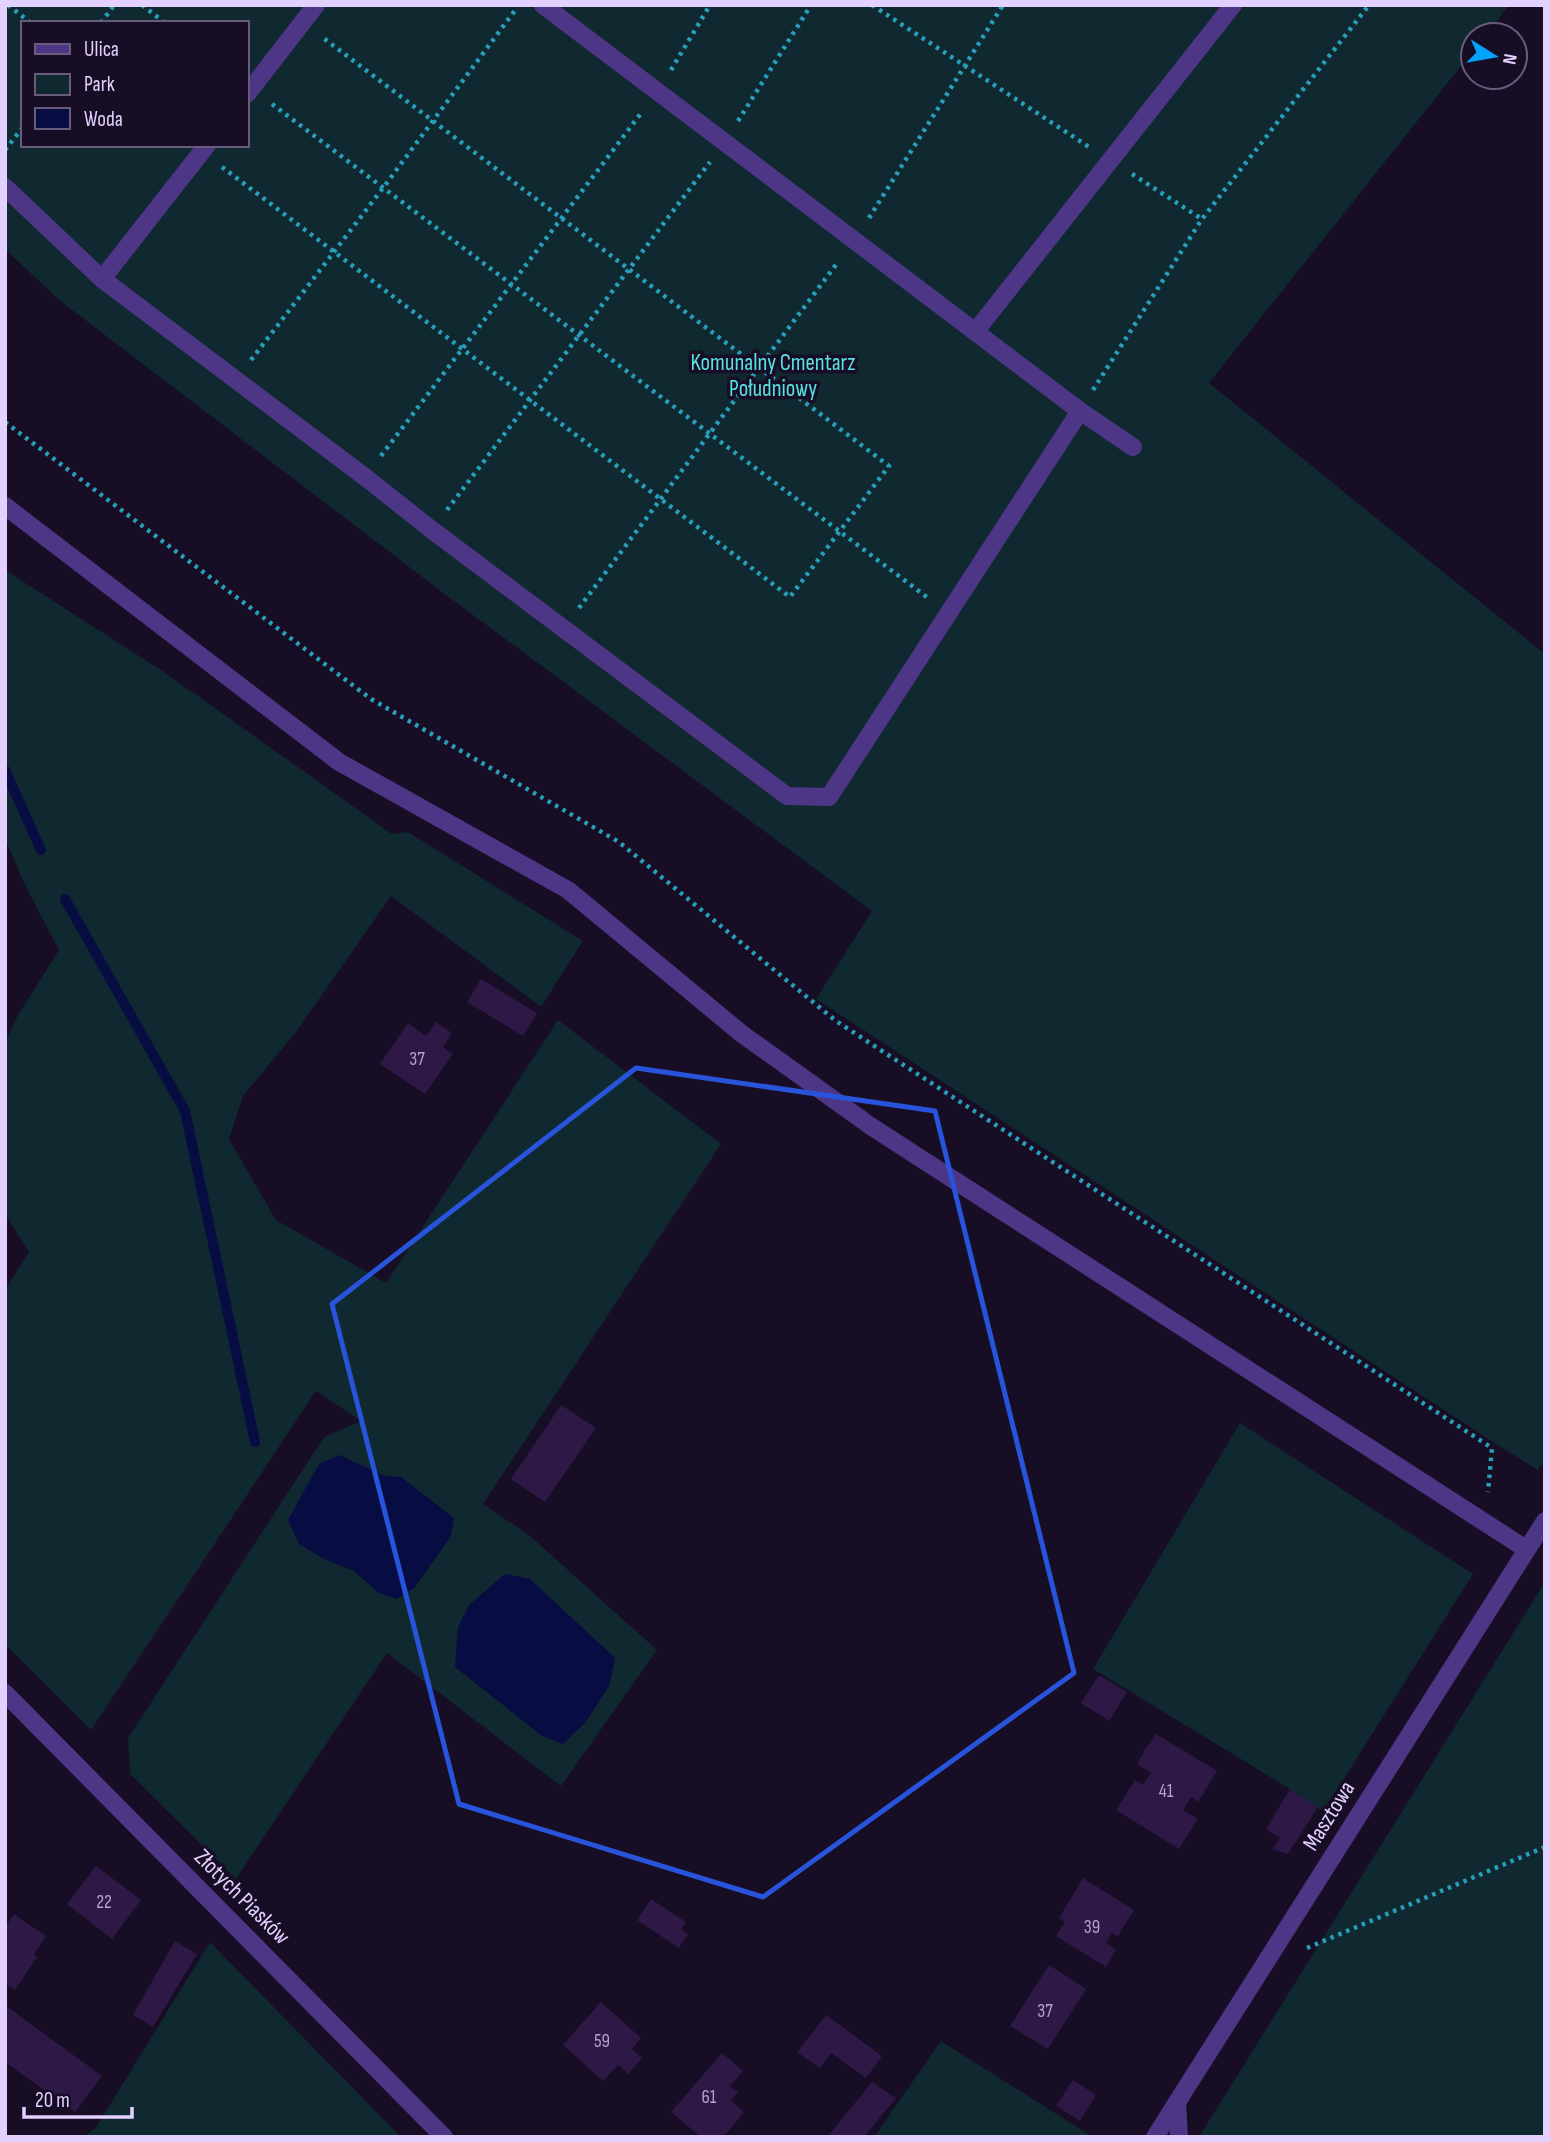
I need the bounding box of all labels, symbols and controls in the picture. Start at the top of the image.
legend [21,21,248,147]
north arrow [1459,21,1529,91]
text: Ulica [84,37,119,62]
text: N [1497,52,1521,66]
text: Park [84,72,115,97]
text: Woda [84,107,123,132]
park label: Komunalny Cmentarz Południowy [691,349,855,403]
house number: 37 [409,1048,425,1071]
street label: Masztowa [1297,1776,1361,1856]
house number: 41 [1159,1780,1174,1803]
street label: Złotych Piasków [188,1843,296,1951]
house number: 22 [96,1891,112,1914]
house number: 39 [1084,1916,1100,1939]
house number: 37 [1037,2000,1053,2023]
house number: 59 [594,2030,610,2053]
scale bar [24,2076,133,2120]
house number: 61 [702,2086,717,2109]
text: 20 m [35,2088,70,2113]

